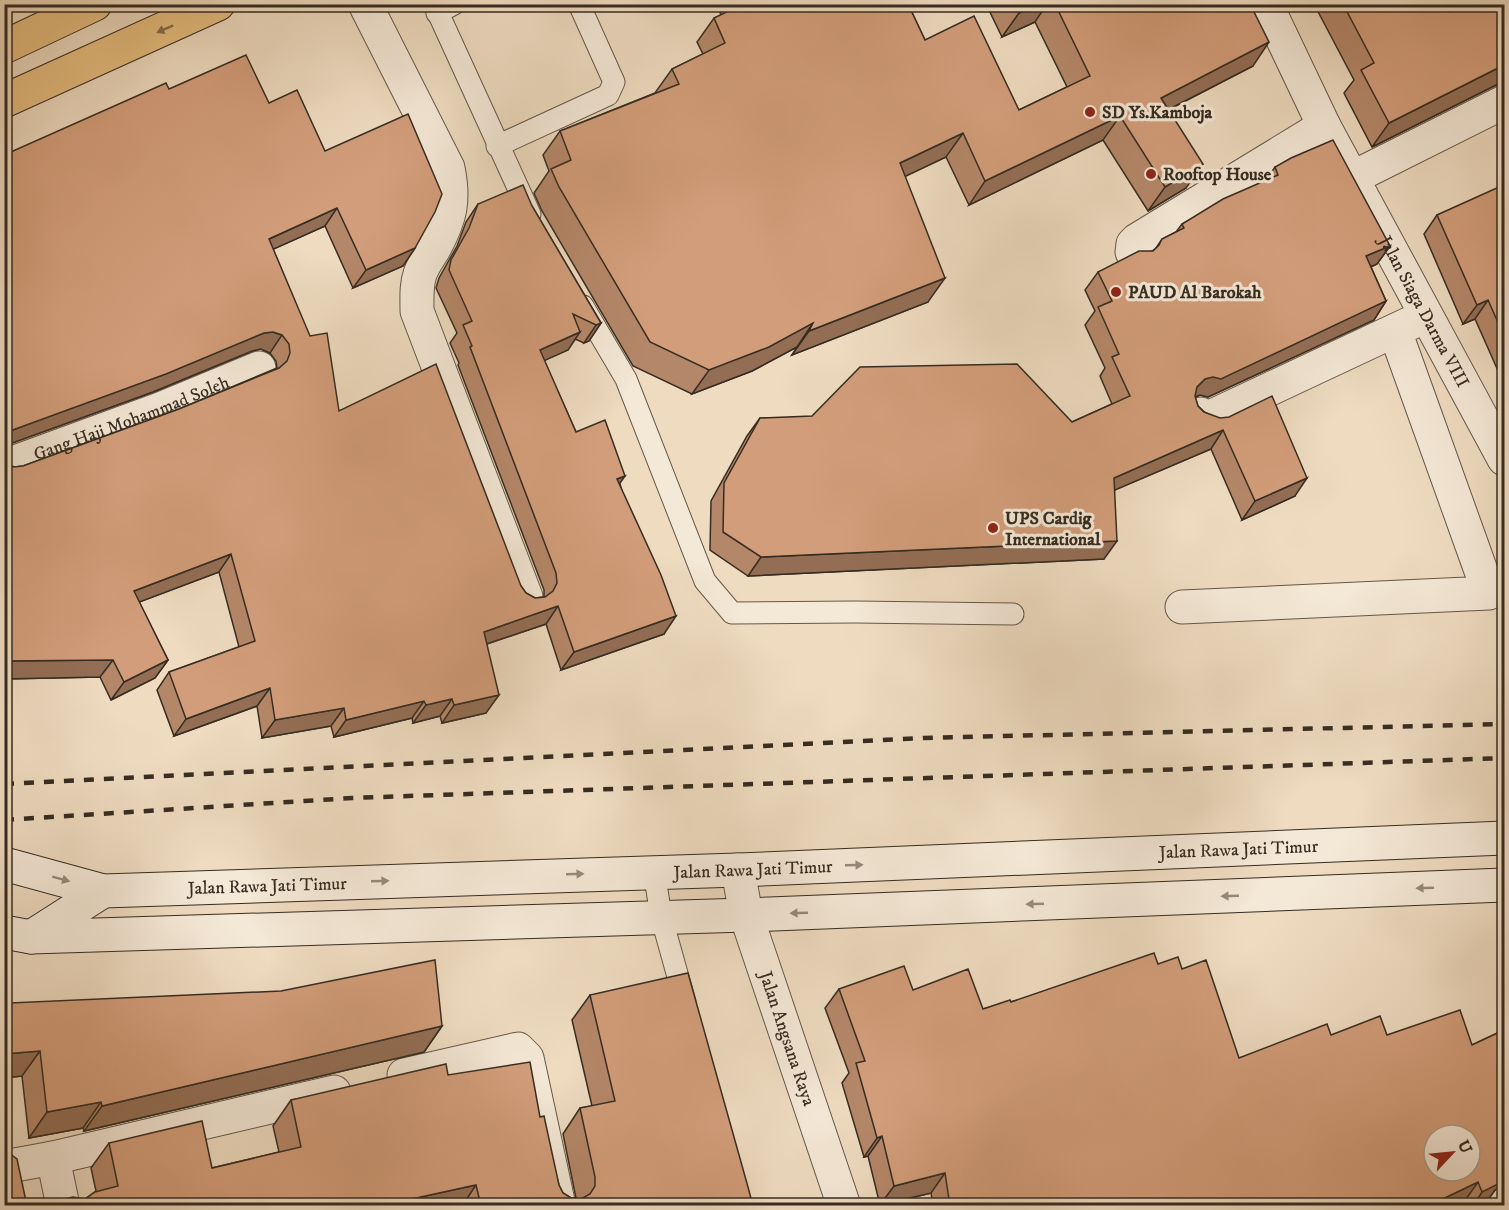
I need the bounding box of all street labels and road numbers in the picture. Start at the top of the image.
street label: Jalan Siaga Darma VIII [1373,231,1473,392]
street label: Gang Haji Mohammad Soleh [31,371,233,466]
street label: Jalan Rawa Jati Timur [1157,836,1319,864]
street label: Jalan Rawa Jati Timur [671,856,833,884]
street label: Jalan Rawa Jati Timur [185,873,348,900]
street label: Jalan Angsana Raya [753,967,820,1109]

